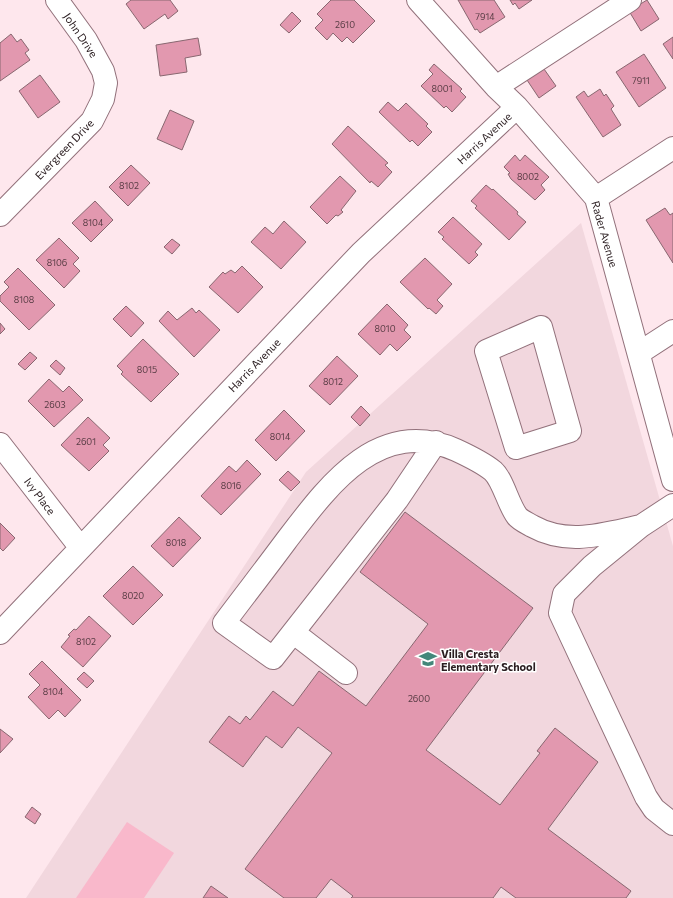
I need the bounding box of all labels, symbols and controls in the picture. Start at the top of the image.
street label: John Drive [61,10,101,61]
house number: 7914 [475,11,495,22]
house number: 2610 [335,19,355,30]
house number: 7911 [632,75,650,86]
house number: 8001 [431,83,453,94]
street label: Harris Avenue [454,109,514,166]
street label: Evergreen Drive [32,116,96,182]
house number: 8002 [517,171,539,182]
house number: 8102 [119,180,139,191]
street label: Rader Avenue [589,199,621,269]
house number: 8104 [83,217,104,228]
house number: 8106 [47,257,67,268]
house number: 8108 [14,294,34,305]
house number: 8010 [374,323,396,334]
street label: Harris Avenue [225,335,283,394]
house number: 8015 [137,364,157,375]
house number: 8012 [323,376,343,387]
house number: 2603 [44,399,66,410]
house number: 8014 [270,431,291,442]
house number: 2601 [76,436,96,447]
street label: Ivy Place [22,475,58,517]
house number: 8016 [221,480,241,491]
house number: 8018 [166,537,186,548]
house number: 8020 [122,590,144,601]
house number: 8102 [76,636,96,647]
place label: Villa Cresta Elementary School [441,647,536,673]
school or university icon: Villa Cresta Elementary School [418,649,438,669]
house number: 8104 [43,686,64,697]
house number: 2600 [408,693,430,704]

